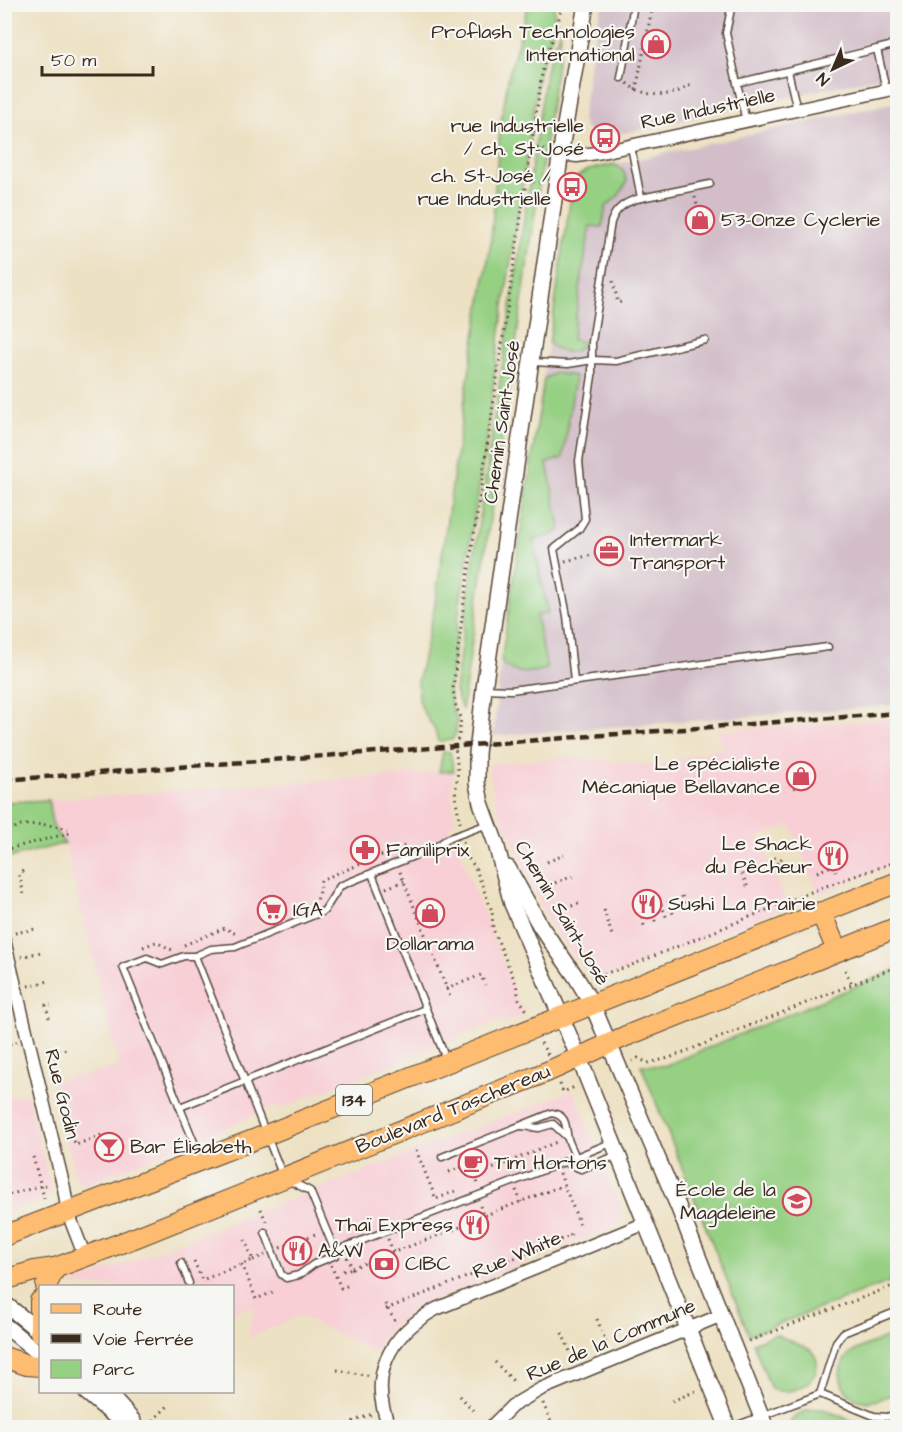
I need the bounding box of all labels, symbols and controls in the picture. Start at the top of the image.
place label: Proflash Technologies International [431,18,635,69]
shop icon: Proflash Technologies International [640,28,672,60]
scale bar [42,39,153,77]
north arrow [803,39,863,99]
text: 50 m [51,48,96,73]
text: N [812,68,835,90]
street label: Rue Industrielle [638,81,778,137]
place label: rue Industrielle / ch. St-José [450,112,584,163]
bus stop icon: rue Industrielle / ch. St-José [589,122,621,154]
place label: ch. St-José / rue Industrielle [417,162,551,213]
bus stop icon: ch. St-José / rue Industrielle [556,171,588,203]
shop icon: 53-Onze Cyclerie [684,204,716,236]
place label: 53-Onze Cyclerie [721,206,880,235]
street label: Chemin Saint-José [477,338,527,505]
place label: Intermark Transport [630,526,725,577]
office icon: Intermark Transport [593,535,625,567]
place label: Le spécialiste Mécanique Bellavance [582,750,780,801]
shop icon: Le spécialiste Mécanique Bellavance [785,760,817,792]
place label: Le Shack du Pêcheur [705,830,812,881]
pharmacy icon: Familiprix [349,834,381,866]
street label: Chemin Saint-José [508,835,616,991]
place label: Familiprix [386,836,470,864]
restaurant icon: Le Shack du Pêcheur [817,840,849,872]
restaurant icon: Sushi La Prairie [631,888,663,920]
place label: Sushi La Prairie [668,890,816,918]
supermarket icon: IGA [256,894,288,926]
place label: IGA [293,896,323,924]
shop icon: Dollarama [414,897,446,929]
place label: Dollarama [386,930,474,958]
street label: Rue Godin [37,1046,87,1142]
street label: Boulevard Taschereau [351,1057,555,1161]
road number: 134 [336,1085,372,1115]
bar icon: Bar Élisabeth [93,1131,125,1163]
place label: Bar Élisabeth [130,1133,252,1161]
cafe icon: Tim Hortons [457,1147,489,1179]
place label: Tim Hortons [494,1149,607,1177]
place label: École de la Magdeleine [676,1176,776,1228]
school or university icon: École de la Magdeleine [781,1185,813,1217]
restaurant icon: Thaï Express [458,1209,490,1241]
place label: Thaï Express [335,1211,453,1239]
street label: Rue White [468,1224,566,1286]
restaurant icon: A&W [281,1235,313,1267]
place label: A&W [318,1237,363,1265]
bank icon: CIBC [368,1248,400,1280]
place label: CIBC [405,1250,451,1278]
legend [39,1285,234,1393]
street label: Rue de la Commune [522,1292,700,1388]
text: Route [93,1297,142,1322]
text: Voie ferrée [93,1327,194,1352]
text: Parc [93,1357,135,1382]

